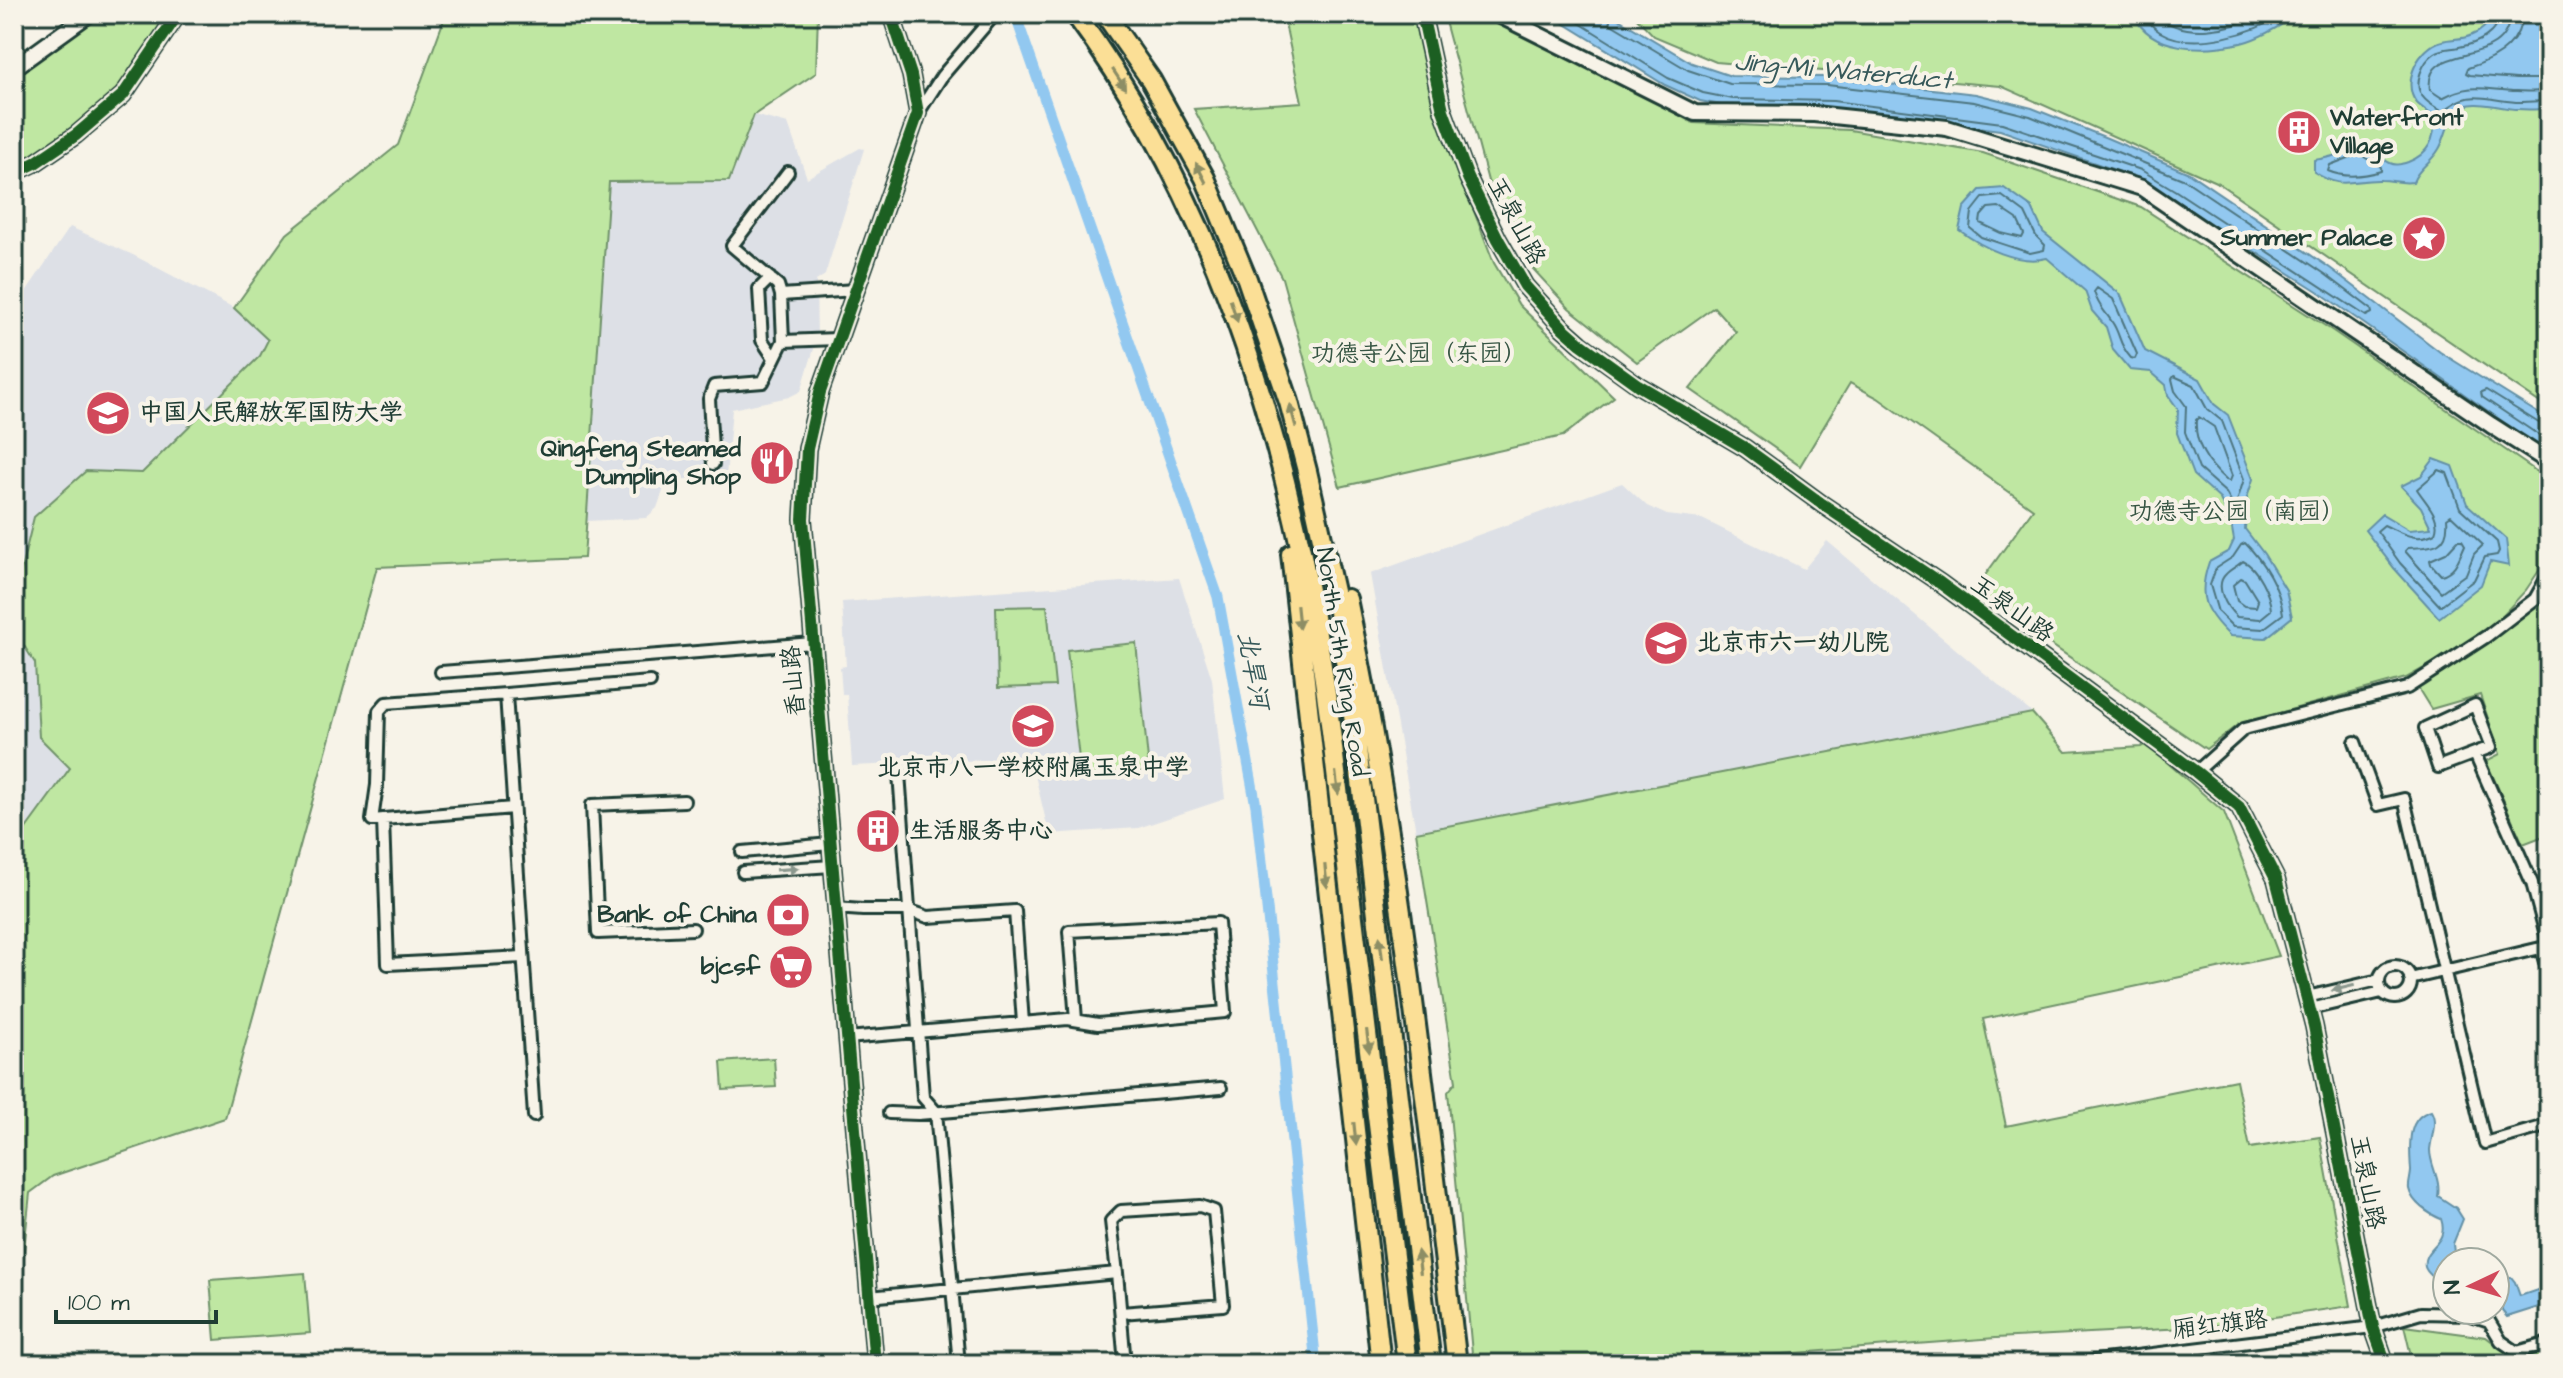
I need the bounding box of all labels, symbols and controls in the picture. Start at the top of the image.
water label: Jing-Mi Waterduct [1733,44,1956,100]
one-way arrow [1112,68,1127,89]
place label: Waterfront Village [2329,101,2464,164]
building icon: Waterfront Village [2275,108,2323,156]
one-way arrow [1195,161,1208,184]
street label: 玉泉山路 [1478,171,1554,271]
place icon: Summer Palace [2400,214,2448,262]
place label: Summer Palace [2220,221,2393,255]
one-way arrow [1228,300,1240,324]
park label: 功德寺公园（东园） [1311,337,1527,371]
school or university icon: 中国人民解放军国防大学 [84,389,132,437]
place label: 中国人民解放军国防大学 [139,396,403,430]
one-way arrow [1286,403,1298,428]
place label: Qingfeng Steamed Dumpling Shop [540,432,742,495]
restaurant icon: Qingfeng Steamed Dumpling Shop [748,439,796,487]
park label: 功德寺公园（南园） [2129,495,2345,529]
street label: North 5th Ring Road [1306,545,1377,779]
street label: 玉泉山路 [1963,567,2061,651]
one-way arrow [1291,605,1304,630]
school or university icon: 北京市六一幼儿院 [1642,619,1690,667]
place label: 北京市六一幼儿院 [1697,626,1889,660]
water label: 北旱河 [1228,628,1278,715]
street label: 香山路 [774,644,814,718]
school or university icon: 北京市八一学校附属玉泉中学 [1009,702,1057,750]
place label: 北京市八一学校附属玉泉中学 [877,751,1189,785]
one-way arrow [1330,771,1343,796]
building icon: 生活服务中心 [854,807,902,855]
place label: 生活服务中心 [909,814,1053,848]
one-way arrow [775,862,800,875]
one-way arrow [1320,863,1333,888]
bank icon: Bank of China [764,891,812,939]
place label: Bank of China [597,898,758,932]
one-way arrow [1374,935,1387,960]
supermarket icon: bjcsf [767,943,815,991]
place label: bjcsf [701,950,761,984]
one-way arrow [2330,982,2355,995]
one-way arrow [1362,1029,1375,1054]
one-way arrow [1349,1122,1362,1147]
street label: 玉泉山路 [2341,1132,2393,1232]
north arrow [2431,1246,2511,1326]
one-way arrow [1412,1249,1425,1274]
scale bar [56,1274,216,1324]
text: N [2437,1279,2468,1295]
text: 100 m [68,1286,130,1320]
street label: 厢红旗路 [2170,1302,2270,1348]

